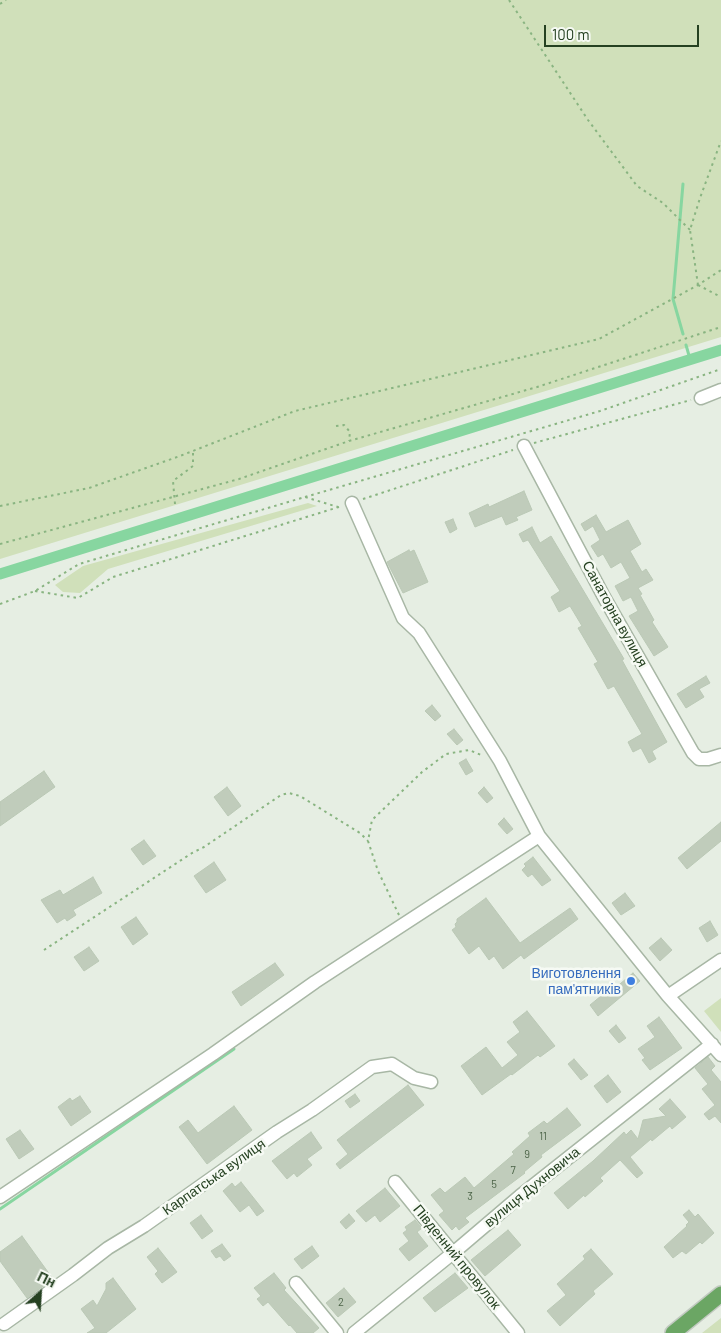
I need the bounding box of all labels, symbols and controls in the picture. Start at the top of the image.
scale bar [546,15,701,47]
text: 100 m [552,25,590,43]
street label: Санаторна вулиця [579,558,651,670]
place label: Виготовлення пам'ятників [531,965,621,998]
marker: Виготовлення пам'ятників [625,975,637,987]
house number: 11 [539,1129,547,1143]
street label: Карпатська вулиця [159,1135,269,1219]
street label: вулиця Духновича [481,1143,583,1231]
house number: 9 [524,1147,530,1161]
house number: 7 [510,1163,516,1177]
house number: 5 [491,1177,497,1191]
house number: 3 [467,1189,473,1203]
street label: Південний провулок [410,1201,504,1313]
text: Пн [35,1267,59,1291]
north arrow [15,1268,65,1318]
house number: 2 [338,1295,344,1309]

